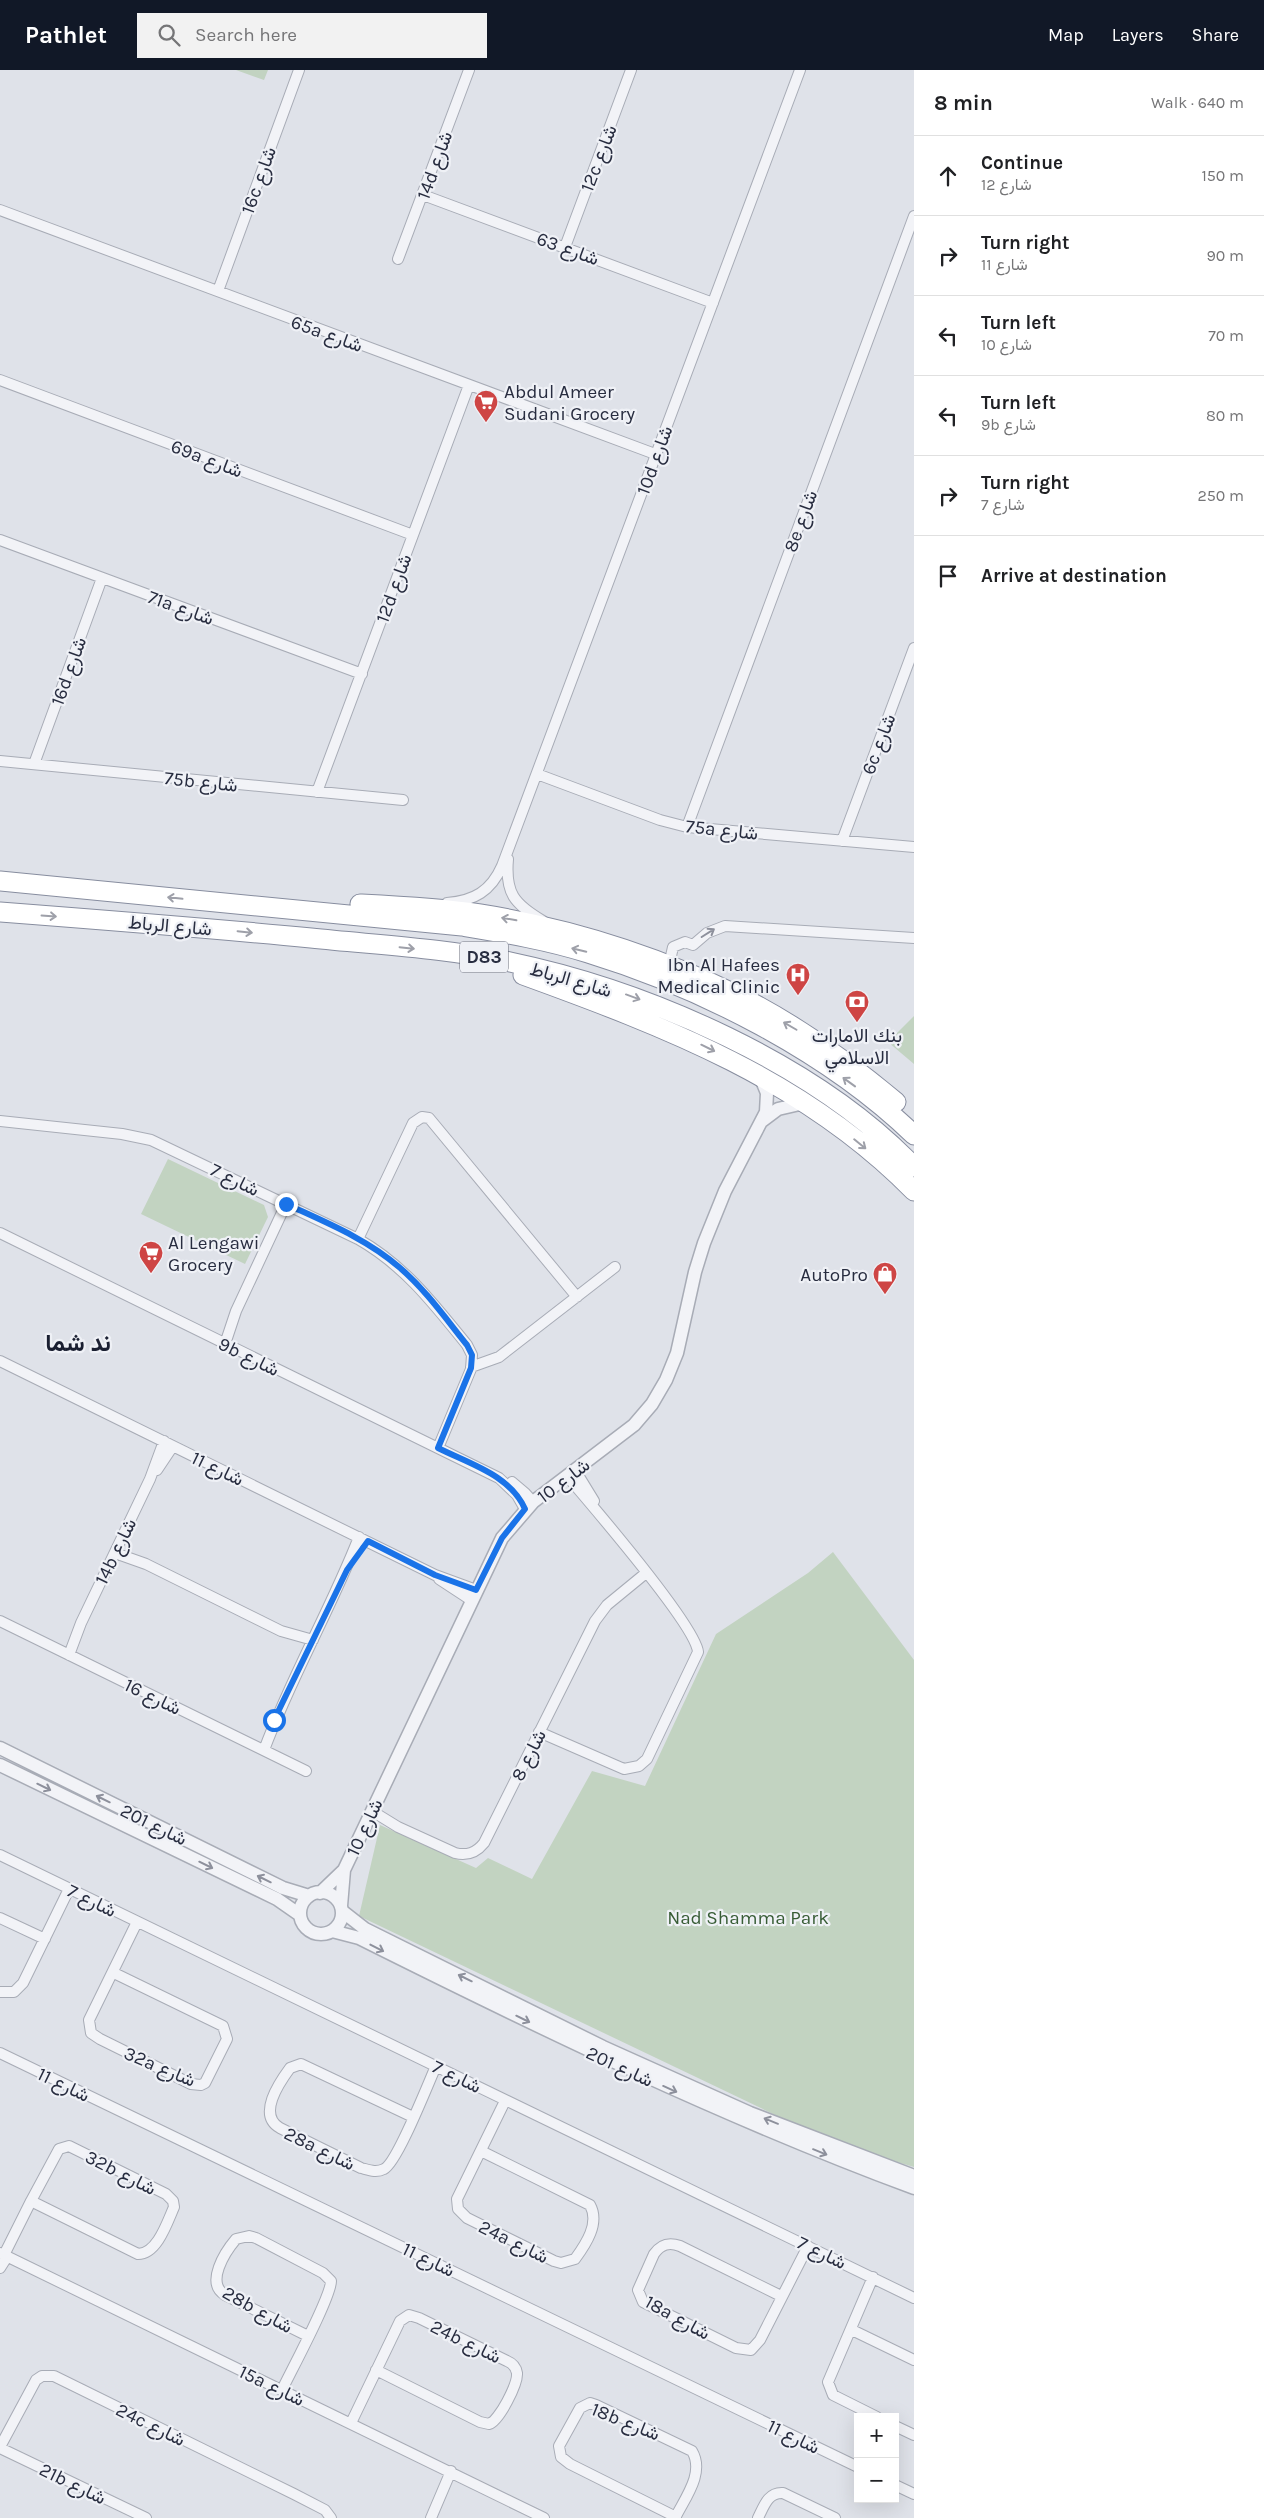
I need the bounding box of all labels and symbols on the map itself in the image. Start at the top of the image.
street label: 12c شارع [576,122,623,195]
street label: 14d شارع [412,128,458,203]
street label: 16c شارع [237,144,282,217]
street label: شارع 63 [533,228,602,271]
street label: 65a شارع [287,311,366,358]
place label: Abdul Ameer Sudani Grocery [504,381,635,425]
supermarket icon: Abdul Ameer Sudani Grocery [473,389,499,423]
street label: 10d شارع [632,423,678,498]
street label: 69a شارع [167,435,246,484]
street label: 8e شارع [780,487,823,556]
street label: 12d شارع [371,551,417,626]
street label: 71a شارع [144,586,217,631]
street label: 16d شارع [46,634,92,709]
street label: 6c شارع [857,711,902,778]
street label: 75b شارع [163,767,239,798]
street label: 75a شارع [684,815,759,846]
one-way arrow [167,893,183,903]
one-way arrow [40,911,56,920]
street label: شارع الرباط [127,911,213,942]
one-way arrow [501,914,517,924]
one-way arrow [237,927,253,937]
one-way arrow [700,928,714,938]
road number: D83 [460,942,508,972]
one-way arrow [399,943,415,953]
one-way arrow [571,945,587,955]
place label: Ibn Al Hafees Medical Clinic [658,954,780,998]
street label: شارع الرباط [527,958,614,1003]
hospital icon: Ibn Al Hafees Medical Clinic [785,962,811,996]
bank icon: بنك الامارات الاسلامي [844,989,870,1023]
one-way arrow [625,993,641,1002]
one-way arrow [784,1020,798,1030]
place label: بنك الامارات الاسلامي [812,1025,902,1073]
one-way arrow [700,1044,715,1054]
one-way arrow [842,1077,856,1087]
one-way arrow [853,1139,866,1150]
street label: شارع 7 [206,1159,263,1202]
route end [275,1193,298,1216]
place label: Al Lengawi Grocery [168,1232,259,1276]
supermarket icon: Al Lengawi Grocery [138,1240,164,1274]
shop icon: AutoPro [872,1261,898,1295]
place label: AutoPro [800,1264,868,1286]
district label: ند شما [45,1329,111,1357]
street label: 9b شارع [214,1333,283,1382]
street label: شارع 11 [187,1447,247,1492]
street label: شارع 10 [533,1454,595,1509]
street label: 14b شارع [90,1515,142,1589]
street label: شارع 16 [120,1674,184,1721]
route start [263,1709,286,1732]
street label: شارع 8 [507,1726,552,1785]
one-way arrow [36,1783,51,1792]
one-way arrow [96,1794,111,1803]
street label: شارع 10 [342,1795,389,1860]
street label: شارع 201 [116,1799,190,1851]
one-way arrow [198,1861,213,1870]
one-way arrow [257,1874,272,1883]
street label: شارع 7 [63,1880,120,1923]
park label: Nad Shamma Park [667,1907,829,1929]
one-way arrow [370,1943,385,1953]
one-way arrow [458,1973,473,1983]
one-way arrow [515,2015,530,2025]
street label: 32a شارع [120,2042,199,2093]
street label: شارع 201 [582,2042,657,2093]
street label: شارع 7 [428,2056,485,2099]
street label: شارع 11 [33,2063,93,2108]
one-way arrow [662,2085,677,2095]
one-way arrow [764,2116,779,2125]
street label: 28a شارع [280,2122,358,2176]
street label: 32b شارع [81,2146,160,2201]
one-way arrow [812,2148,827,2158]
street label: 24a شارع [475,2216,552,2269]
street label: شارع 7 [793,2232,850,2275]
street label: شارع 11 [398,2238,458,2283]
street label: 28b شارع [218,2282,296,2339]
street label: 18a شارع [641,2291,714,2346]
street label: 24b شارع [426,2315,504,2369]
street label: 15a شارع [235,2361,308,2412]
street label: 18b شارع [588,2398,663,2447]
street label: 24c شارع [112,2399,189,2452]
street label: شارع 11 [763,2415,823,2460]
street label: 21b شارع [35,2458,109,2510]

